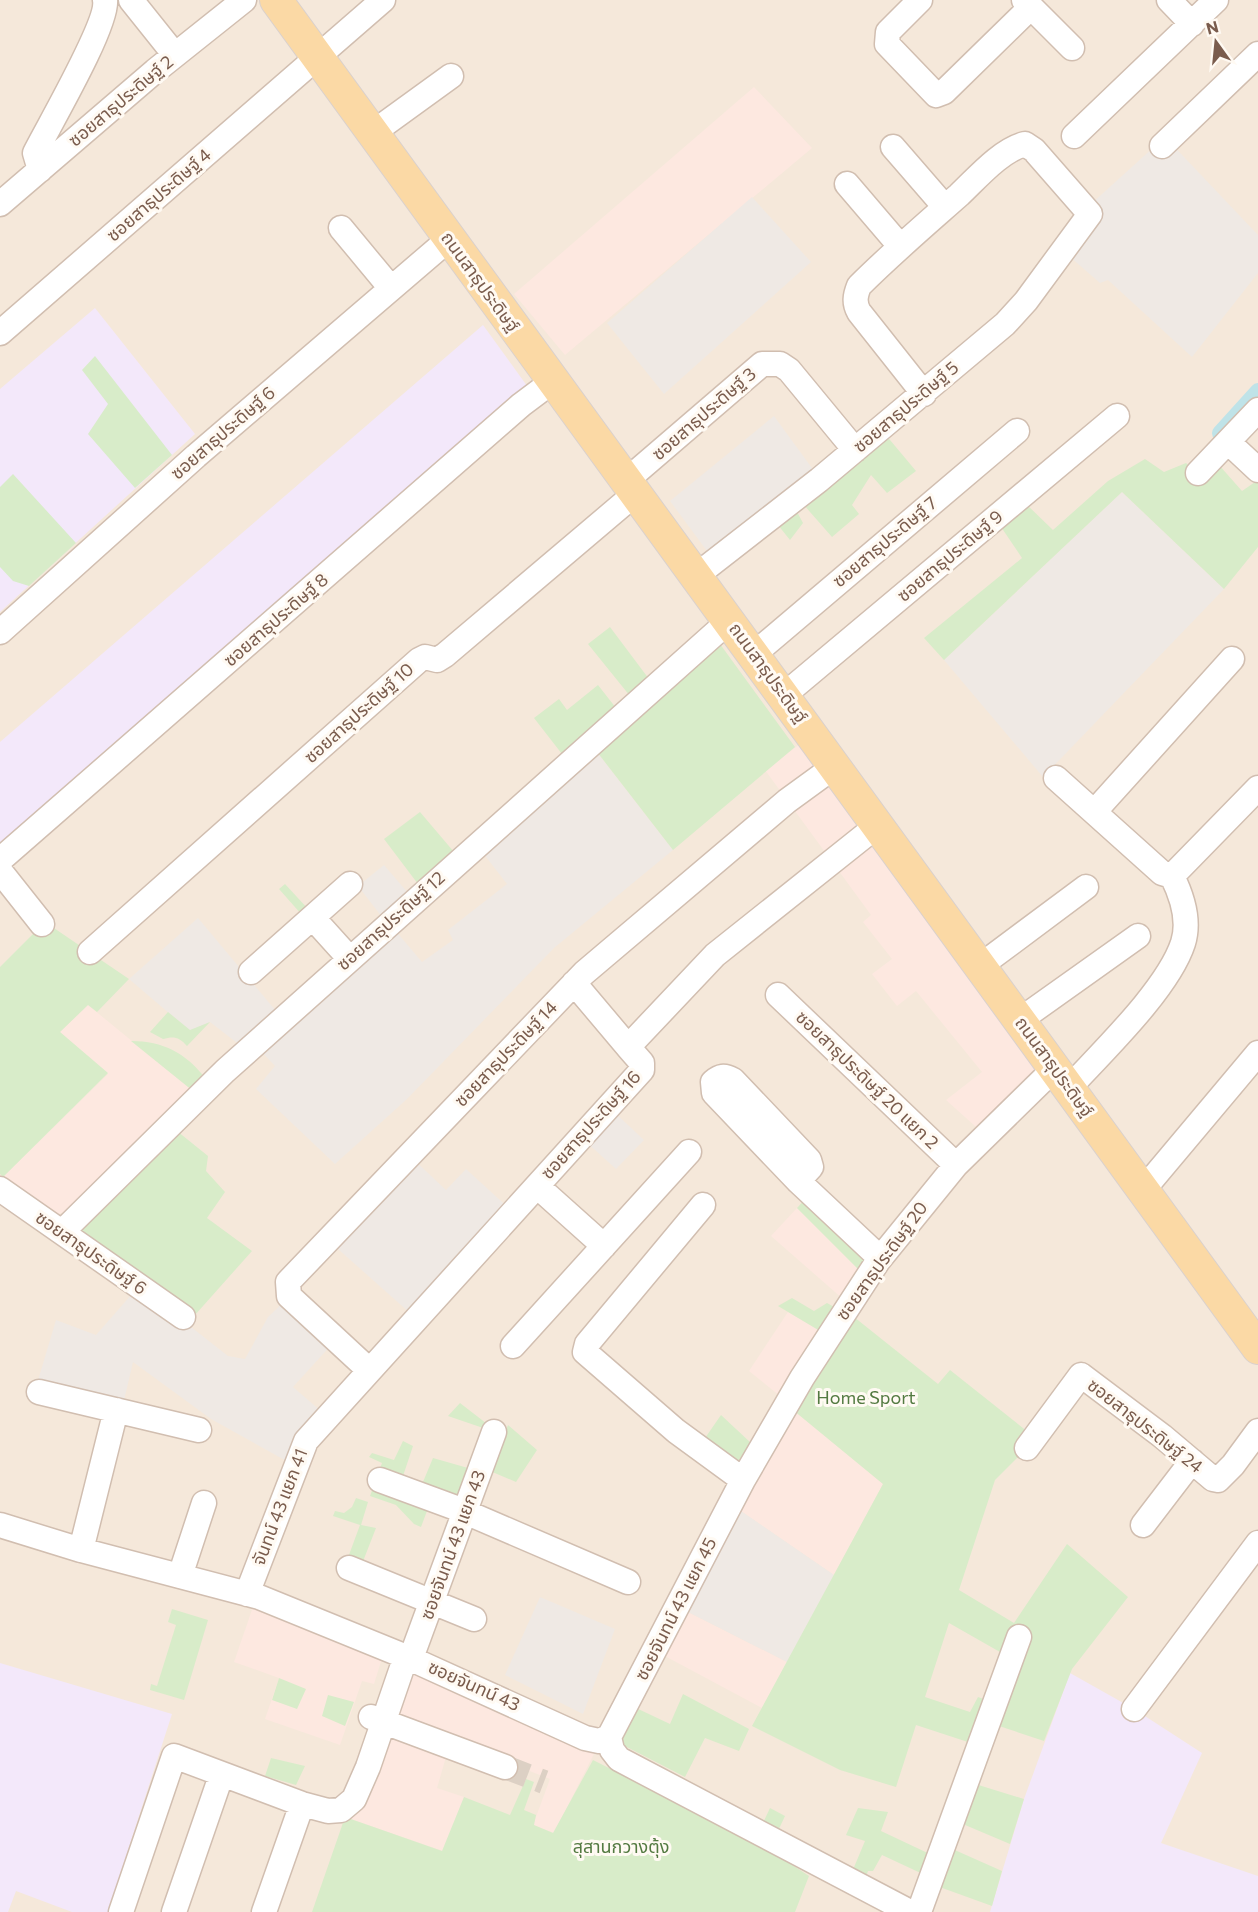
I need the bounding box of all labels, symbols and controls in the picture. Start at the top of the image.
north arrow [1186,12,1246,72]
text: N [1204,16,1220,38]
street label: ซอยสาธุประดิษฐ์ 2 [63,50,178,151]
street label: ซอยสาธุประดิษฐ์ 4 [102,143,216,246]
street label: ถนนสาธุประดิษฐ์ [436,227,525,337]
street label: ซอยสาธุประดิษฐ์ 5 [848,356,963,457]
street label: ซอยสาธุประดิษฐ์ 3 [647,362,760,465]
street label: ซอยสาธุประดิษฐ์ 6 [166,381,280,484]
street label: ซอยสาธุประดิษฐ์ 7 [828,491,942,592]
street label: ซอยสาธุประดิษฐ์ 9 [892,505,1007,607]
street label: ซอยสาธุประดิษฐ์ 8 [219,568,333,671]
street label: ถนนสาธุประดิษฐ์ [724,618,813,728]
street label: ซอยสาธุประดิษฐ์ 10 [299,657,418,768]
street label: ซอยสาธุประดิษฐ์ 12 [332,866,450,975]
street label: ซอยสาธุประดิษฐ์ 14 [449,996,562,1111]
street label: ซอยสาธุประดิษฐ์ 20 แยก 2 [791,1005,944,1154]
street label: ถนนสาธุประดิษฐ์ [1010,1012,1099,1122]
street label: ซอยสาธุประดิษฐ์ 16 [536,1065,646,1184]
street label: ซอยสาธุประดิษฐ์ 20 [831,1197,933,1325]
street label: ซอยสาธุประดิษฐ์ 6 [31,1206,152,1300]
street label: ซอยสาธุประดิษฐ์ 24 [1083,1373,1208,1478]
park label: Home Sport [816,1386,916,1408]
street label: จันทน์ 43 แยก 41 [247,1445,311,1568]
street label: ซอยจันทน์ 43 แยก 43 [415,1467,489,1622]
street label: ซอยจันทน์ 43 แยก 45 [630,1533,721,1684]
street label: ซอยจันทน์ 43 [425,1655,524,1715]
park label: สุสานกวางตุ้ง [573,1835,669,1858]

